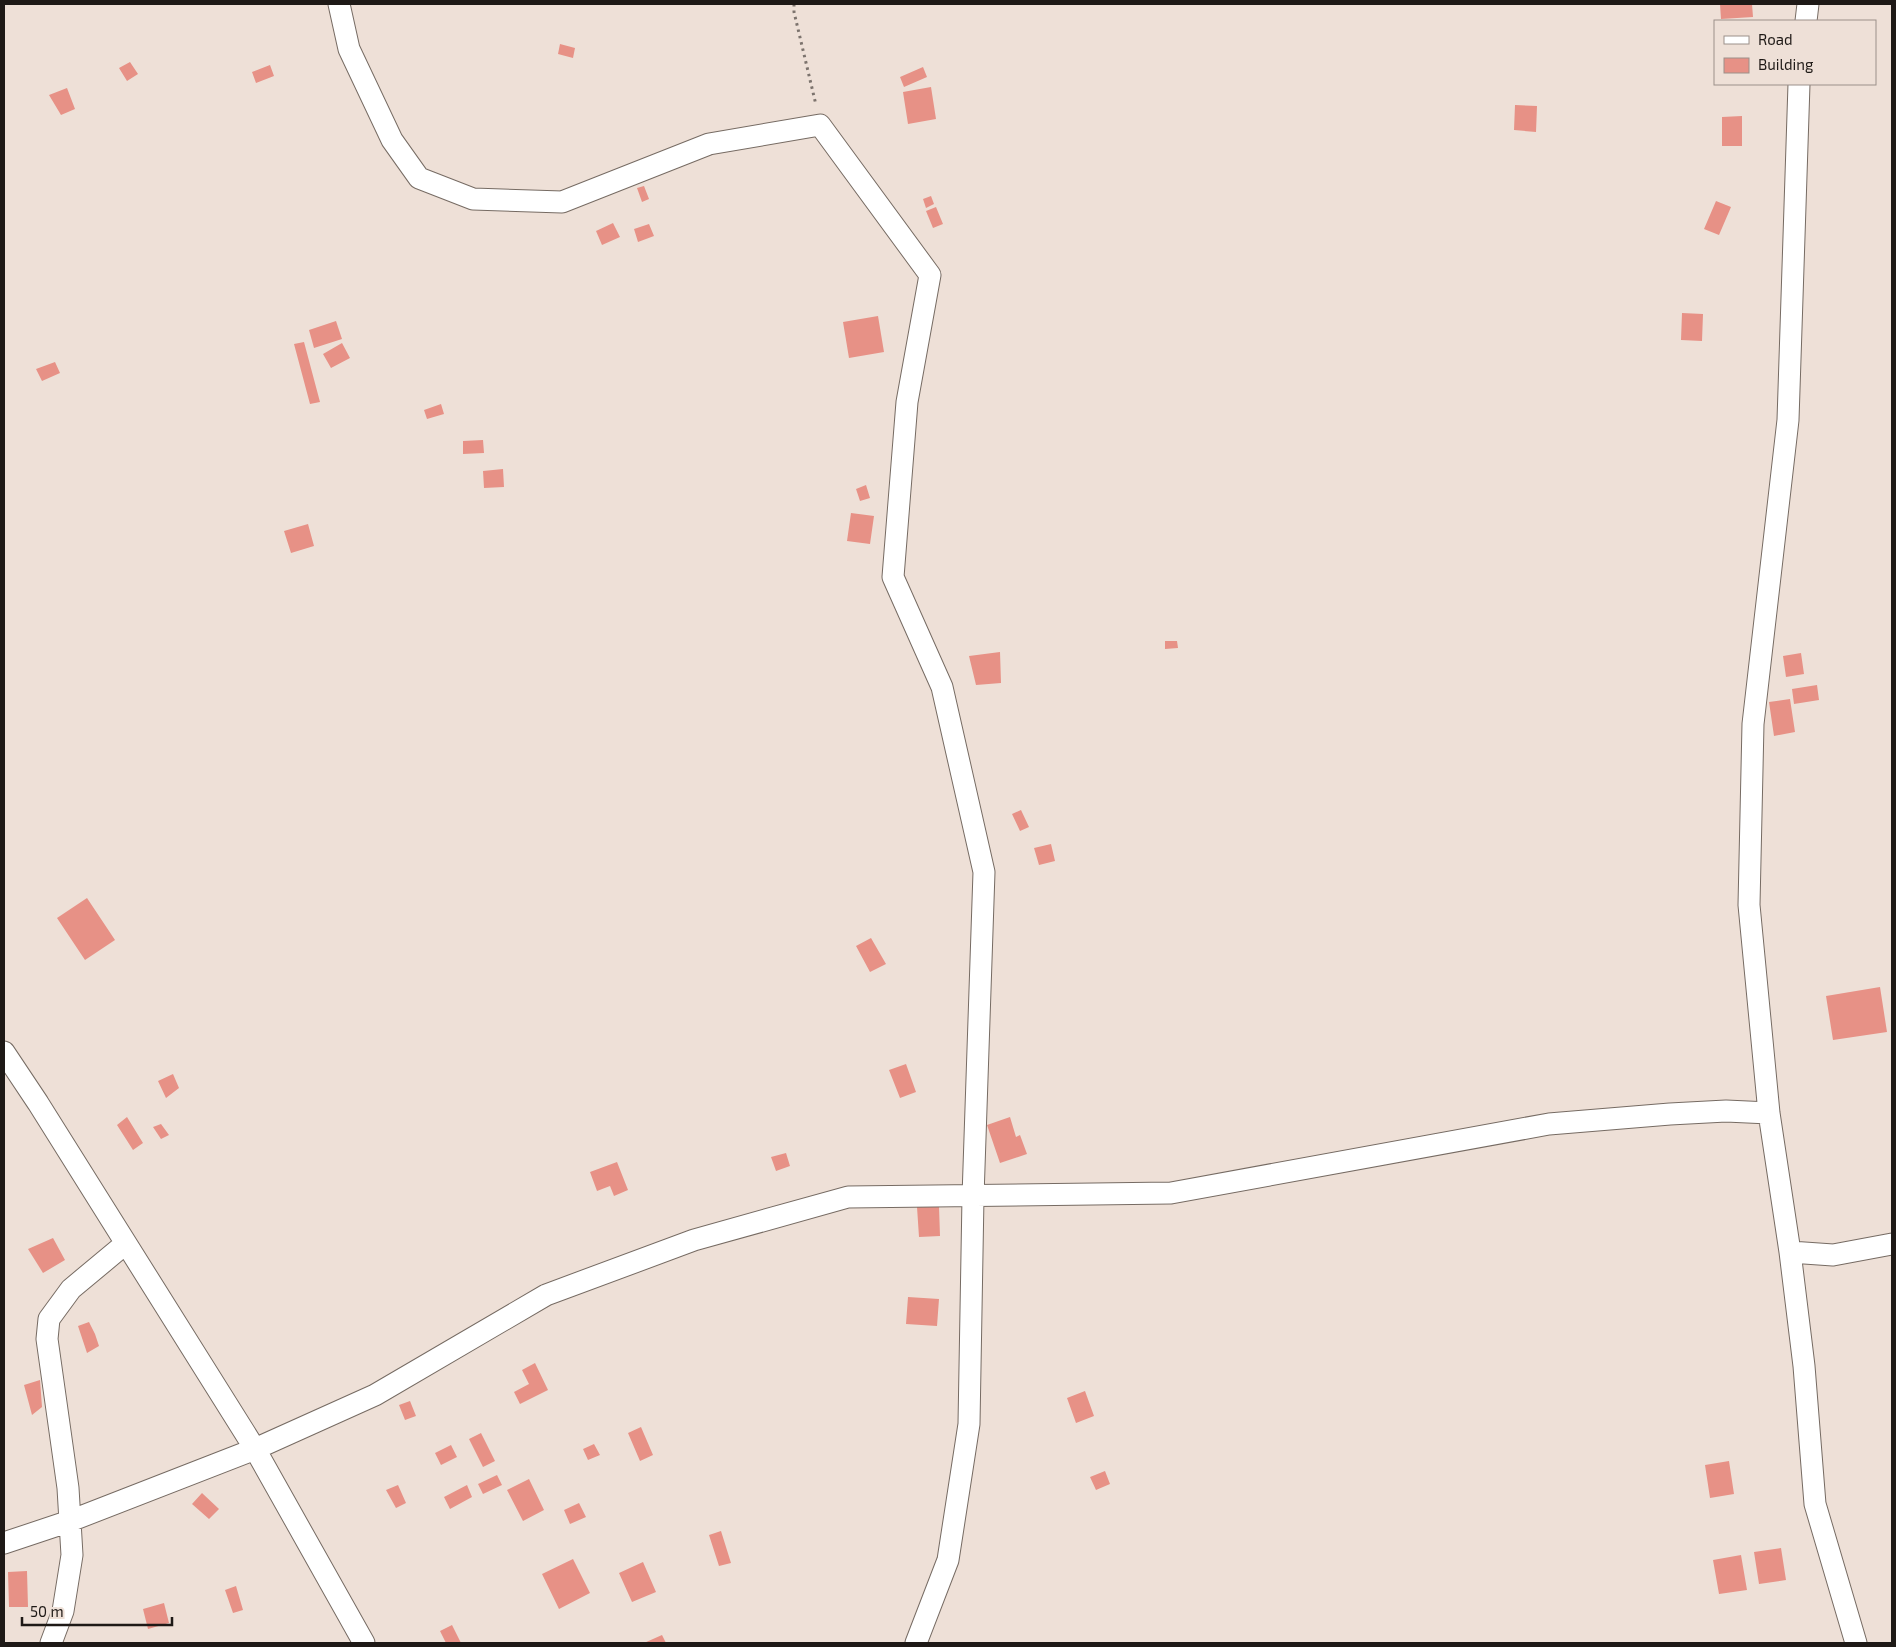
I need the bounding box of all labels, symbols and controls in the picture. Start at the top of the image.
legend [1714,20,1876,85]
text: Road [1758,30,1793,48]
text: Building [1758,55,1814,73]
scale bar [22,1594,172,1626]
text: 50 m [30,1602,64,1620]

